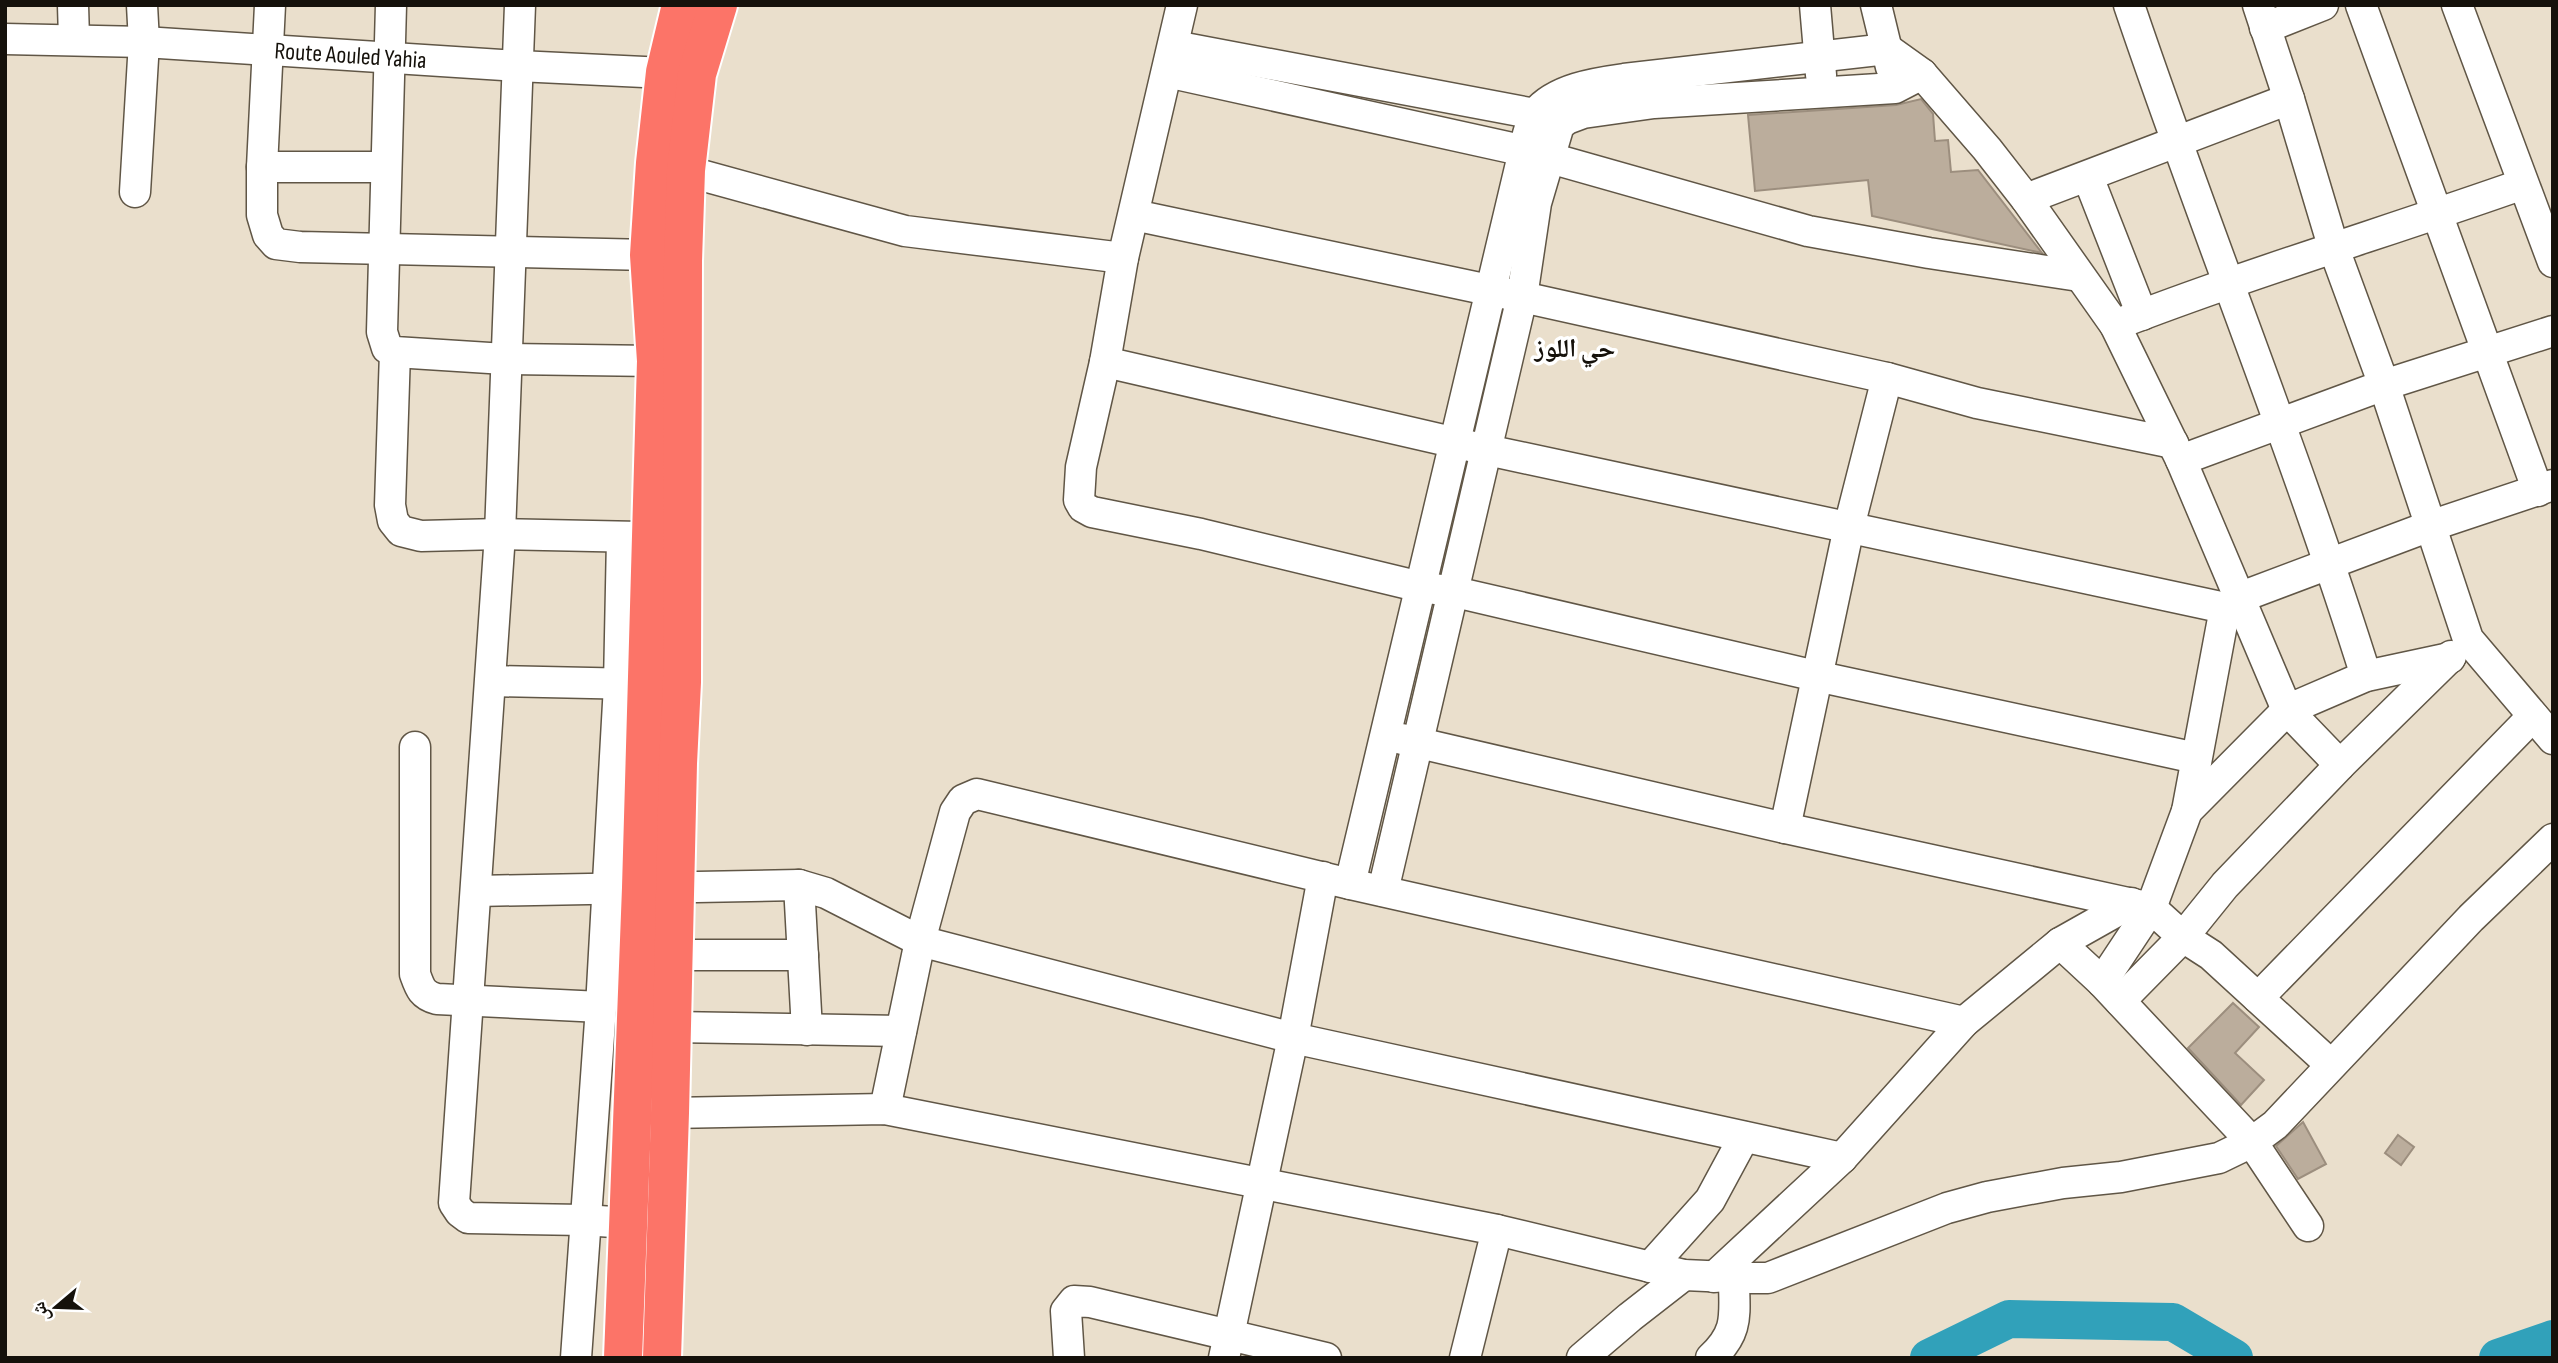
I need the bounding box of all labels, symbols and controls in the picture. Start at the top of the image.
street label: Route Aouled Yahia [274,36,427,75]
district label: حي اللوز [1534,334,1615,368]
north arrow [21,1272,91,1342]
text: ش [27,1299,56,1325]

